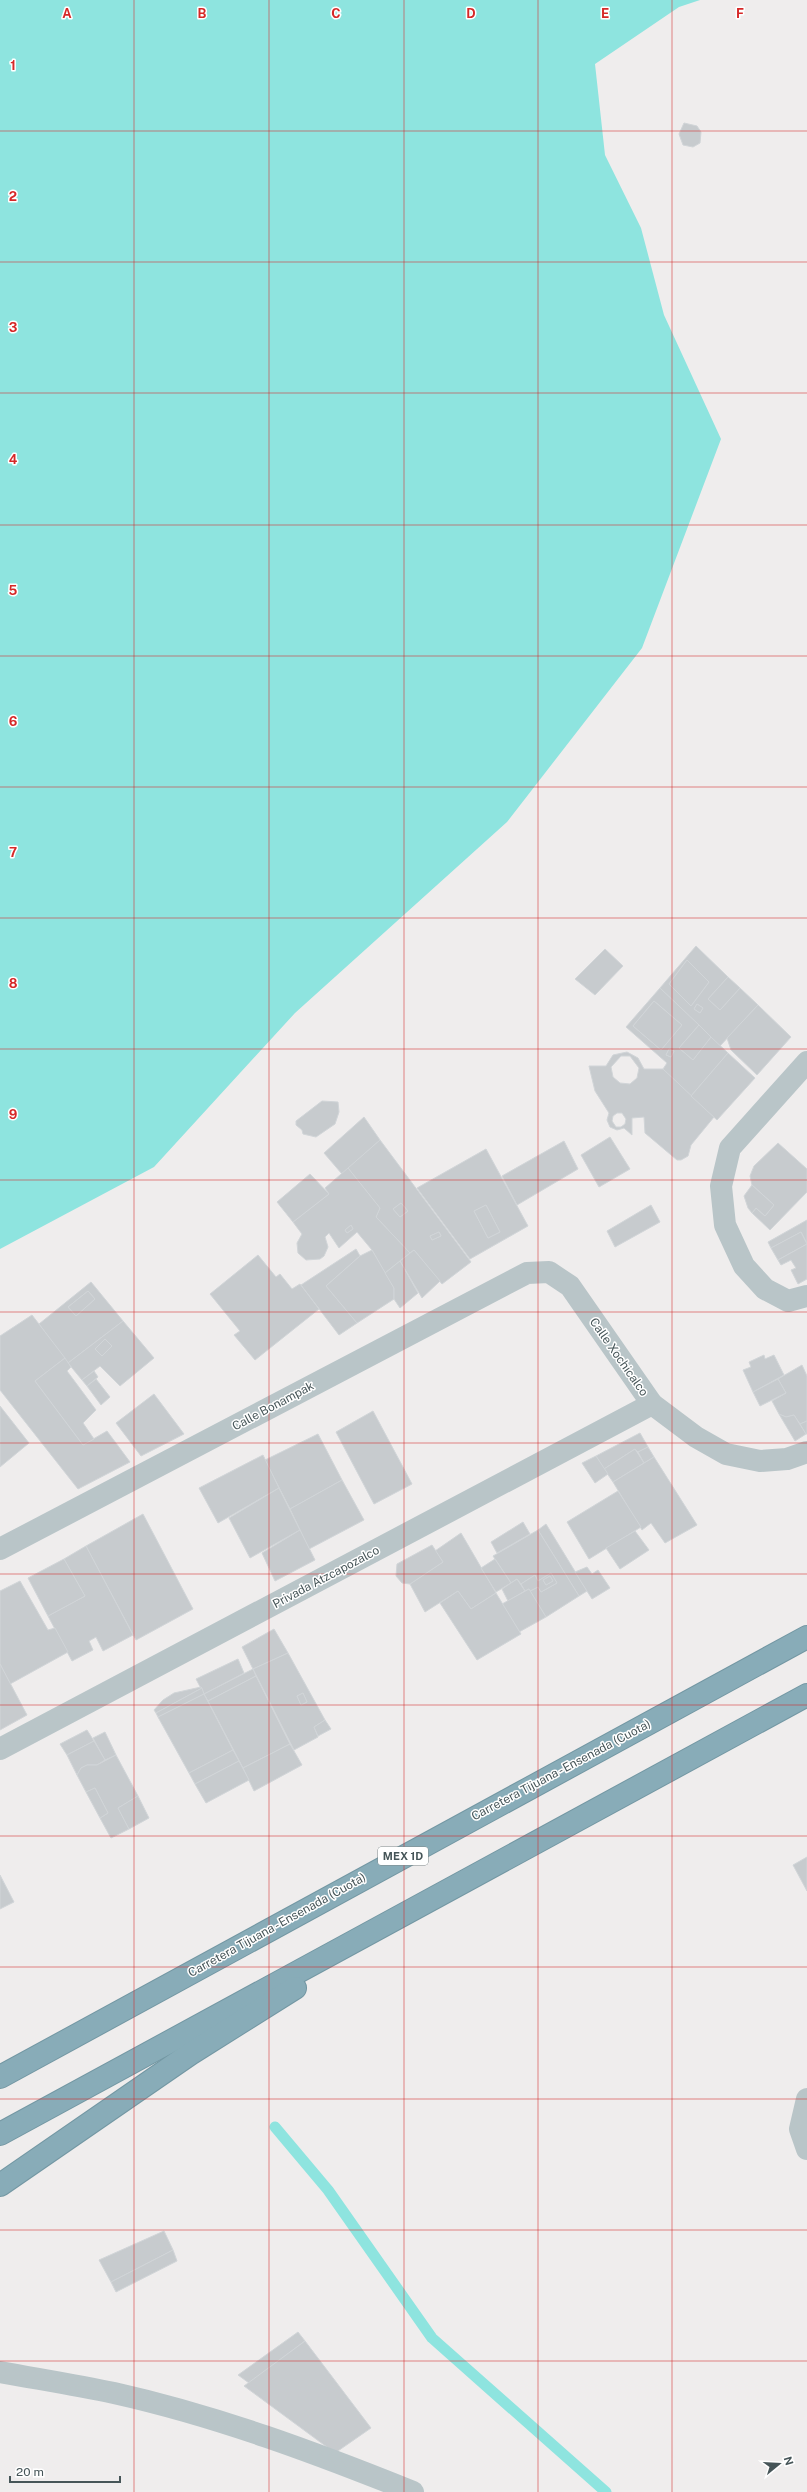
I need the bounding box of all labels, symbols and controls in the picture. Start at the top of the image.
text: A [62,6,72,21]
text: B [198,6,207,21]
text: C [331,6,341,21]
text: D [466,6,476,21]
text: E [601,6,609,21]
text: F [736,6,744,21]
text: 1 [10,58,16,73]
text: 2 [9,189,17,204]
text: 3 [9,320,18,335]
text: 4 [9,452,18,467]
text: 5 [9,583,18,598]
text: 6 [9,714,18,729]
text: 7 [9,845,17,860]
text: 8 [9,976,18,991]
text: 9 [9,1107,17,1122]
street label: Calle Xochicalco [587,1315,651,1399]
street label: Calle Bonampak [230,1378,316,1433]
street label: Privada Atzcapozalco [270,1543,382,1611]
street label: Carretera Tijuana - Ensenada (Cuota) [469,1717,653,1823]
road number: MEX 1D [378,1847,428,1865]
street label: Carretera Tijuana - Ensenada (Cuota) [186,1870,368,1980]
north arrow [759,2444,799,2484]
text: N [781,2455,796,2467]
scale bar [10,2458,120,2484]
text: 20 m [16,2465,44,2479]

